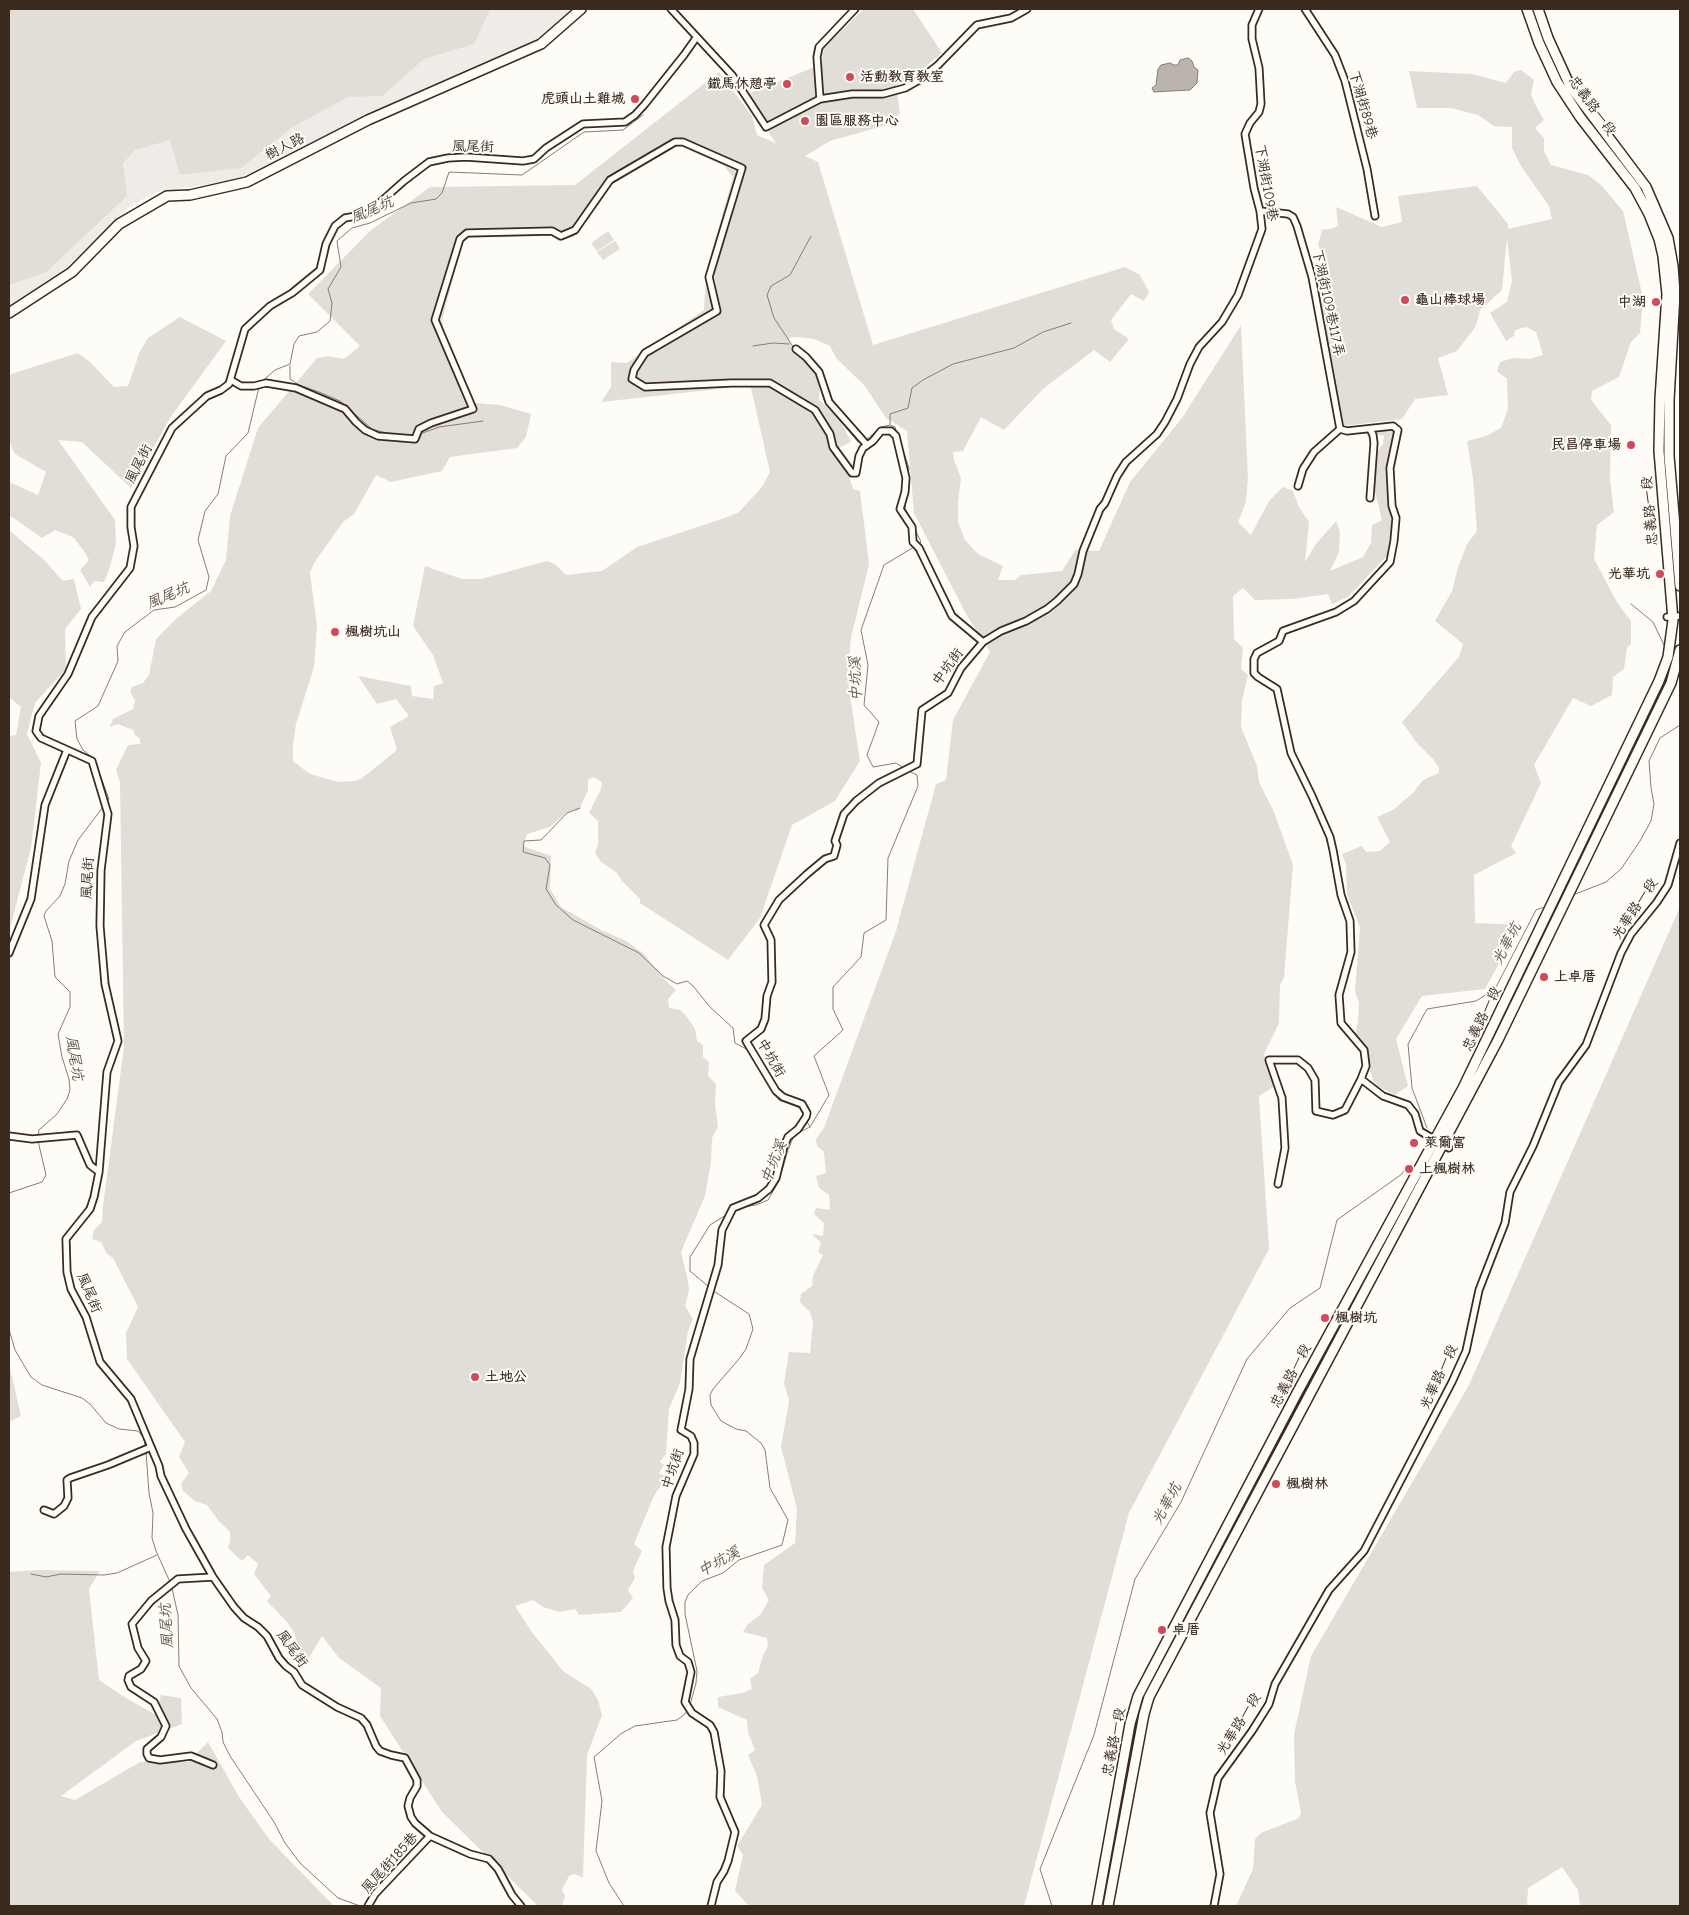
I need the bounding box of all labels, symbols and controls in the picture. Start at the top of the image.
place label: 活動教育教室 [860,69,944,85]
street label: 下湖街89巷 [1345,69,1381,141]
marker: 活動教育教室 [844,71,856,83]
street label: 忠義路一段 [1565,73,1619,139]
place label: 鐵馬休憩亭 [707,76,777,92]
marker: 鐵馬休憩亭 [781,78,793,90]
place label: 虎頭山土雞城 [541,91,625,107]
marker: 虎頭山土雞城 [629,93,641,105]
place label: 園區服務中心 [815,113,899,129]
marker: 園區服務中心 [799,115,811,127]
street label: 樹人路 [262,130,308,164]
street label: 風尾街 [452,138,494,156]
street label: 下湖街109巷 [1251,143,1281,223]
water label: 風尾坑 [348,193,396,227]
street label: 下湖街109巷117弄 [1308,248,1348,358]
place label: 龜山棒球場 [1415,292,1485,308]
marker: 龜山棒球場 [1399,294,1411,306]
place label: 中湖 [1618,294,1646,310]
marker: 中湖 [1650,296,1662,308]
place label: 民昌停車場 [1551,437,1621,453]
marker: 民昌停車場 [1625,439,1637,451]
street label: 風尾街 [122,441,156,487]
street label: 忠義路一段 [1639,475,1661,547]
place label: 光華坑 [1608,566,1650,582]
marker: 光華坑 [1654,568,1666,580]
water label: 風尾坑 [144,579,192,613]
place label: 楓樹坑山 [345,624,401,640]
marker: 楓樹坑山 [329,626,341,638]
street label: 中坑街 [929,645,967,689]
water label: 中坑溪 [846,656,866,702]
street label: 風尾街 [79,857,97,899]
street label: 光華路一段 [1608,875,1662,943]
water label: 光華坑 [1488,920,1526,968]
place label: 上卓厝 [1554,969,1596,985]
marker: 上卓厝 [1538,971,1550,983]
street label: 忠義路一段 [1459,984,1505,1054]
water label: 風尾坑 [62,1034,86,1082]
street label: 中坑街 [753,1036,789,1080]
place label: 萊爾富 [1424,1135,1466,1151]
marker: 萊爾富 [1408,1137,1420,1149]
water label: 中坑溪 [757,1138,791,1186]
place label: 上楓樹林 [1419,1161,1475,1177]
marker: 上楓樹林 [1403,1163,1415,1175]
street label: 風尾街 [73,1270,105,1316]
place label: 楓樹坑 [1335,1310,1377,1326]
marker: 楓樹坑 [1319,1312,1331,1324]
street label: 忠義路一段 [1267,1341,1315,1411]
street label: 光華路一段 [1417,1342,1461,1412]
place label: 土地公 [485,1369,527,1385]
marker: 土地公 [469,1371,481,1383]
street label: 中坑街 [658,1446,688,1492]
place label: 楓樹林 [1286,1476,1328,1492]
marker: 楓樹林 [1270,1478,1282,1490]
water label: 光華坑 [1148,1480,1186,1528]
water label: 中坑溪 [695,1543,743,1581]
water label: 風尾坑 [157,1603,177,1649]
place label: 卓厝 [1172,1622,1200,1638]
marker: 卓厝 [1156,1624,1168,1636]
street label: 風尾街 [273,1627,311,1671]
street label: 光華路一段 [1213,1690,1265,1758]
street label: 忠義路一段 [1099,1706,1129,1778]
street label: 風尾街185巷 [358,1829,422,1897]

